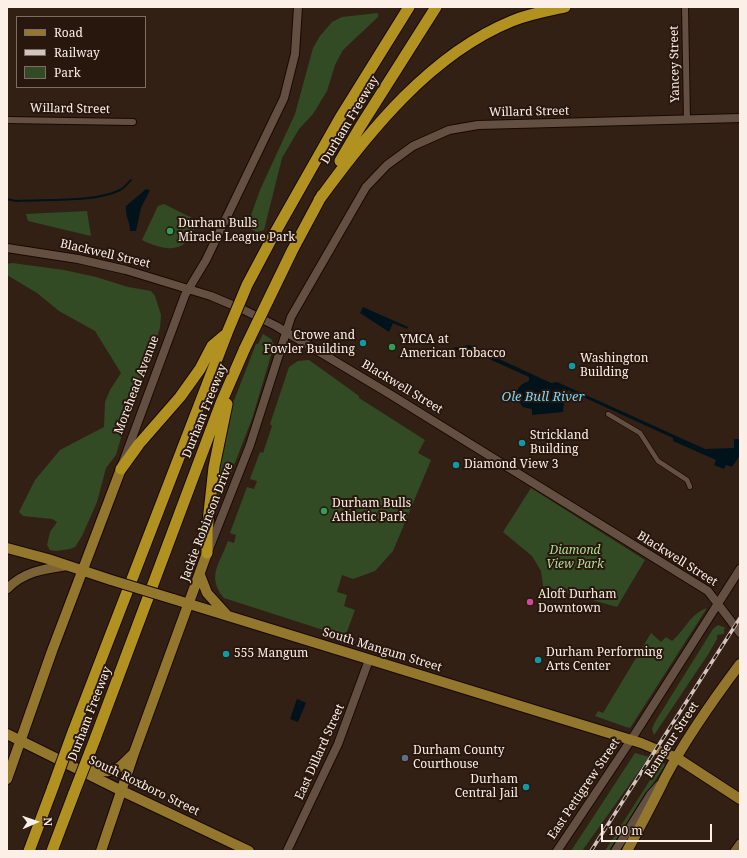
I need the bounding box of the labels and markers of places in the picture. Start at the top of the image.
place label: Durham Bulls Miracle League Park [178,217,295,245]
marker: Durham Bulls Miracle League Park [165,226,175,236]
place label: Crowe and Fowler Building [264,329,355,357]
place label: YMCA at American Tobacco [400,333,506,361]
marker: Crowe and Fowler Building [358,338,368,348]
marker: YMCA at American Tobacco [387,342,397,352]
place label: Washington Building [580,352,648,380]
marker: Washington Building [567,361,577,371]
place label: Strickland Building [530,429,589,457]
marker: Strickland Building [517,438,527,448]
place label: Diamond View 3 [464,458,558,472]
marker: Diamond View 3 [451,460,461,470]
place label: Durham Bulls Athletic Park [332,497,411,525]
marker: Durham Bulls Athletic Park [319,506,329,516]
place label: Aloft Durham Downtown [538,588,617,616]
marker: Aloft Durham Downtown [525,597,535,607]
place label: Durham Performing Arts Center [546,646,663,674]
place label: 555 Mangum [234,647,308,661]
marker: 555 Mangum [221,649,231,659]
marker: Durham Performing Arts Center [533,655,543,665]
place label: Durham County Courthouse [413,744,504,772]
marker: Durham County Courthouse [400,753,410,763]
place label: Durham Central Jail [455,773,518,801]
marker: Durham Central Jail [521,782,531,792]

